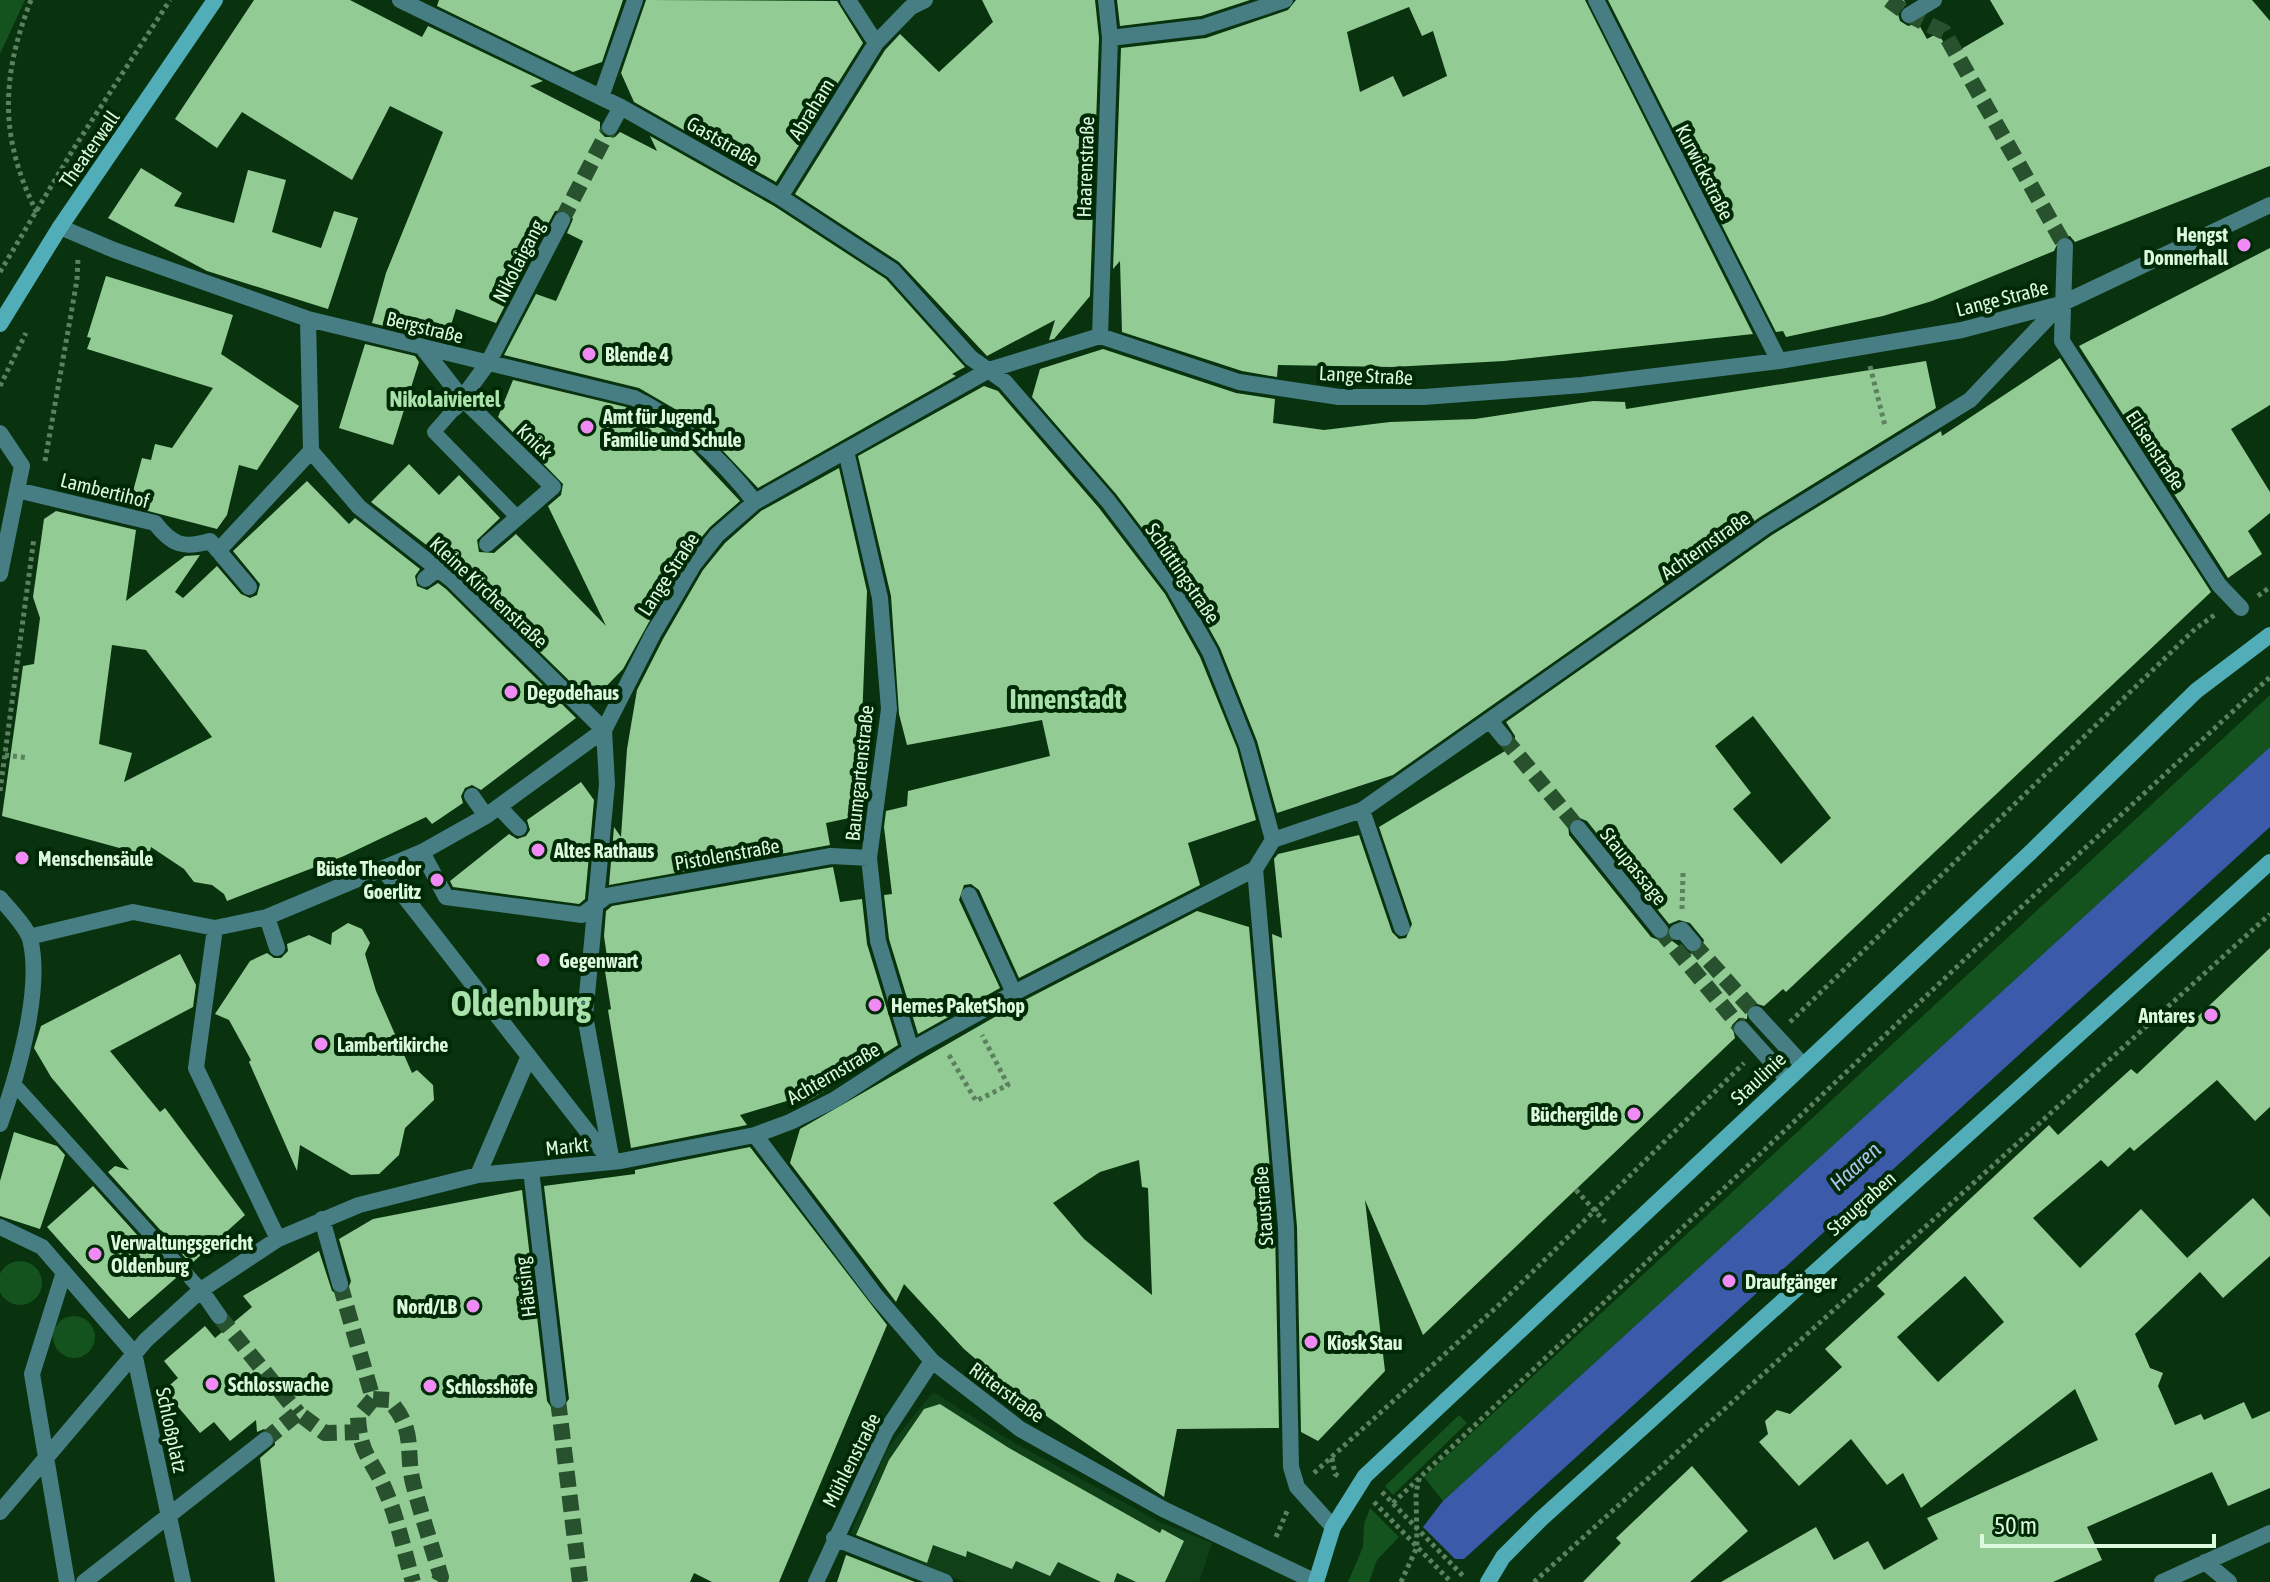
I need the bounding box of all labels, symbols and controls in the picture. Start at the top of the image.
street label: Abraham [783,74,839,144]
street label: Theaterwall [54,106,124,192]
street label: Gaststraße [683,111,763,171]
street label: Haarenstraße [1072,116,1098,218]
street label: Kurwickstraße [1671,120,1739,224]
street label: Nikolaigang [488,216,549,306]
place label: Hengst Donnerhall [2143,223,2229,269]
marker: Hengst Donnerhall [2235,236,2253,254]
street label: Lange Straße [1954,275,2050,321]
street label: Bergstraße [384,306,466,348]
place label: Blende 4 [605,343,669,366]
marker: Blende 4 [580,345,598,363]
street label: Lange Straße [1318,361,1414,389]
district label: Nikolaiviertel [389,386,502,412]
place label: Amt für Jugend. Familie und Schule [602,405,742,451]
street label: Elisenstraße [2122,406,2190,494]
marker: Amt für Jugend. Familie und Schule [578,418,596,436]
street label: Knick [513,419,558,463]
street label: Lambertihof [58,468,152,512]
street label: Achternstraße [1656,506,1754,584]
street label: Schüttingstraße [1141,519,1225,627]
street label: Lange Straße [633,528,703,620]
street label: Kleine Kirchenstraße [425,532,553,652]
place label: Degodehaus [527,681,619,704]
marker: Degodehaus [502,683,520,701]
district label: Innenstadt [1010,683,1122,715]
street label: Baumgartenstraße [840,704,878,842]
street label: Staupassage [1596,823,1672,909]
street label: Pistolenstraße [673,833,781,875]
place label: Altes Rathaus [553,839,654,862]
marker: Altes Rathaus [529,841,547,859]
place label: Menschensäule [38,847,153,870]
marker: Menschensäule [13,849,31,867]
place label: Büste Theodor Goerlitz [316,857,422,903]
marker: Büste Theodor Goerlitz [428,871,446,889]
place label: Gegenwart [559,949,638,972]
marker: Gegenwart [534,951,552,969]
district label: Oldenburg [451,982,592,1024]
place label: Hernes PaketShop [891,994,1025,1017]
marker: Hernes PaketShop [866,996,884,1014]
place label: Antares [2137,1004,2195,1027]
marker: Antares [2202,1006,2220,1024]
place label: Lambertikirche [337,1033,448,1056]
marker: Lambertikirche [312,1035,330,1053]
street label: Achternstraße [783,1037,883,1109]
street label: Staulinie [1726,1047,1790,1109]
place label: Büchergilde [1531,1103,1618,1126]
marker: Büchergilde [1625,1105,1643,1123]
street label: Markt [544,1132,590,1160]
water label: Haaren [1824,1136,1886,1196]
street label: Staustraße [1249,1166,1277,1246]
street label: Staugraben [1822,1166,1900,1240]
place label: Verwaltungsgericht Oldenburg [110,1231,253,1277]
marker: Verwaltungsgericht Oldenburg [86,1245,104,1263]
street label: Häusing [510,1255,540,1318]
place label: Draufgänger [1745,1270,1838,1293]
marker: Draufgänger [1720,1272,1738,1290]
place label: Nord/LB [396,1295,458,1318]
marker: Nord/LB [464,1297,482,1315]
place label: Kiosk Stau [1327,1331,1403,1354]
marker: Kiosk Stau [1302,1333,1320,1351]
street label: Ritterstraße [965,1357,1049,1427]
place label: Schlosswache [228,1373,329,1396]
marker: Schlosswache [203,1375,221,1393]
place label: Schlosshöfe [446,1375,534,1398]
marker: Schlosshöfe [421,1377,439,1395]
street label: Schloßplatz [152,1385,192,1475]
street label: Mühlenstraße [817,1409,885,1511]
scale bar [1982,1498,2214,1548]
text: 50 m [1994,1512,2037,1539]

